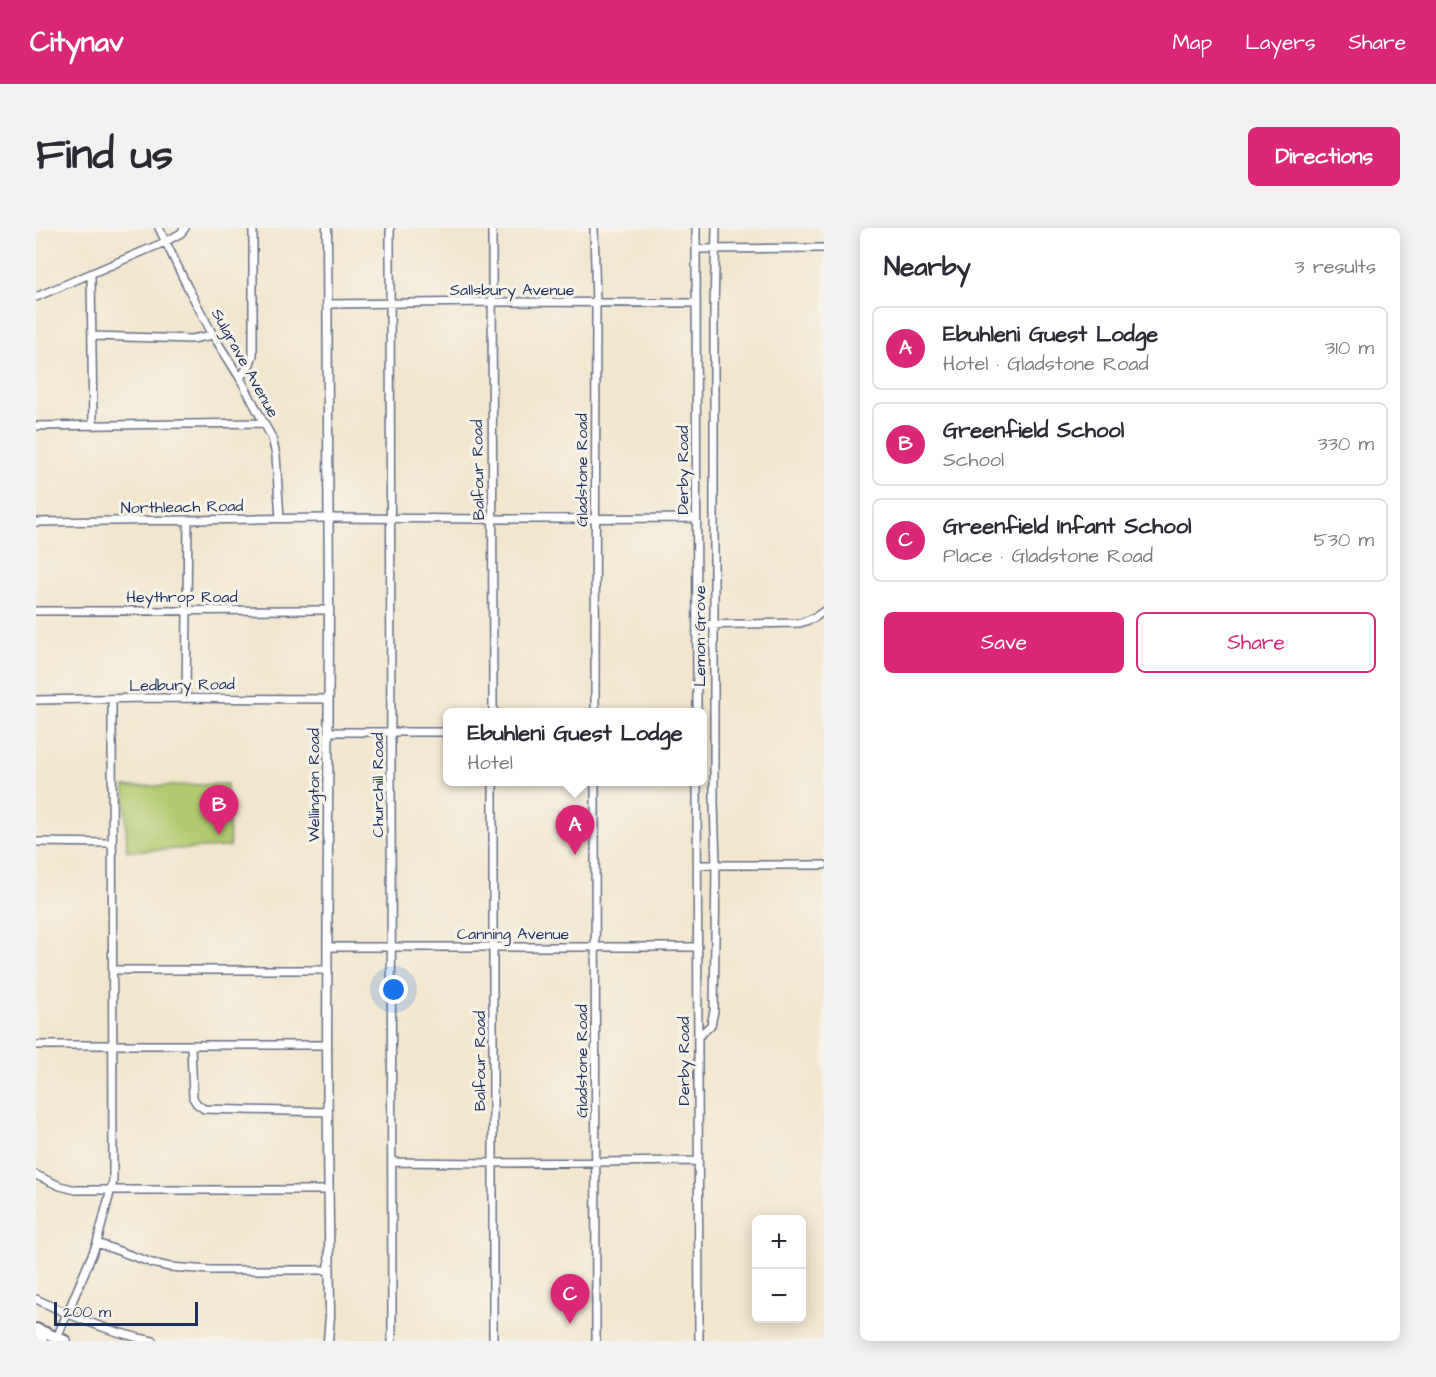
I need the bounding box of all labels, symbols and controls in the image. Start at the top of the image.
text: Citynav [30,23,124,62]
text: Map [1172,28,1212,57]
text: Layers [1245,28,1315,57]
text: Share [1348,28,1406,57]
text: Find us [36,127,173,185]
button: Directions [1248,127,1400,186]
text: Nearby [884,249,971,285]
text: 3 results [1294,253,1376,281]
street label: Sallsbury Avenue [450,279,575,302]
street label: Sulgrave Avenue [205,305,284,422]
text: Ebuhleni Guest Lodge [943,319,1158,350]
text: A [899,334,912,362]
text: 310 m [1325,334,1374,362]
text: Hotel · Gladstone Road [943,350,1149,378]
street label: Gladstone Road [571,413,593,527]
text: Greenfield School [943,415,1124,446]
street label: Balfour Road [466,419,490,521]
street label: Derby Road [672,426,695,514]
text: B [898,430,913,458]
text: 330 m [1317,430,1374,458]
text: School [943,446,1004,474]
street label: Northleach Road [120,495,244,519]
text: Greenfield Infant School [943,511,1191,542]
text: C [898,526,913,554]
text: 530 m [1313,526,1374,554]
text: Place · Gladstone Road [943,542,1153,570]
street label: Lemon Grove [689,585,711,687]
street label: Heythrop Road [126,586,238,609]
button: Save [884,612,1124,673]
button: Share [1136,612,1376,673]
street label: Ledbury Road [129,673,235,698]
popup [443,708,707,786]
text: Ebuhleni Guest Lodge [467,718,683,749]
street label: Wellington Road [303,728,326,842]
street label: Churchill Road [367,733,389,837]
text: Hotel [467,749,513,777]
pin: B [200,786,238,835]
pin: A [556,806,594,855]
street label: Canning Avenue [457,923,570,946]
your location [379,975,408,1004]
street label: Gladstone Road [571,1004,593,1118]
street label: Balfour Road [469,1011,491,1111]
street label: Derby Road [673,1017,696,1105]
map controls [752,1215,806,1323]
button: + [752,1215,806,1269]
button: − [752,1269,806,1323]
pin: C [550,1274,590,1324]
scale bar [54,1299,198,1326]
text: 200 m [63,1301,111,1323]

